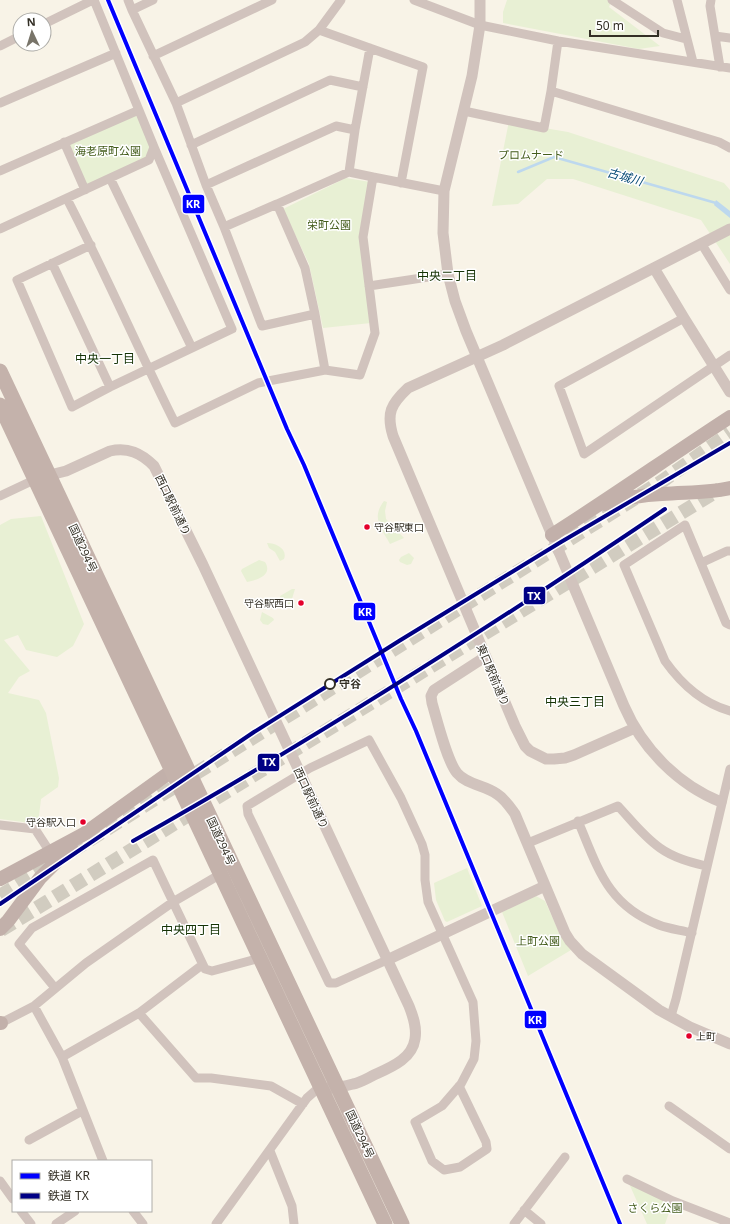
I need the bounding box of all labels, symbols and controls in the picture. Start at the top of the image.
north arrow [12,12,52,52]
scale bar [590,12,658,38]
text: N [26,14,36,29]
text: 50 m [596,17,624,34]
park label: 海老原町公園 [75,143,141,158]
park label: プロムナード [498,147,564,162]
water label: 古城川 [605,163,647,190]
line badge: KR [182,194,205,214]
text: KR [186,196,201,211]
park label: 栄町公園 [307,217,351,232]
district label: 中央二丁目 [417,267,477,284]
district label: 中央一丁目 [75,350,135,367]
street label: 西口駅前通り [152,472,195,538]
place label: 守谷駅東口 [374,520,424,534]
street label: 国道294号 [66,521,101,574]
marker: 守谷駅東口 [362,522,372,532]
line badge: TX [523,586,546,605]
text: TX [527,588,541,603]
place label: 守谷駅西口 [244,596,294,610]
marker: 守谷駅西口 [296,598,306,608]
line badge: KR [353,602,376,621]
text: KR [358,604,373,619]
street label: 東口駅前通り [474,641,513,708]
place label: 守谷 [339,676,361,691]
marker: 守谷 [324,678,336,690]
district label: 中央三丁目 [545,693,605,710]
line badge: TX [257,753,280,772]
text: TX [262,754,276,769]
street label: 西口駅前通り [291,765,332,831]
street label: 国道294号 [204,814,239,867]
place label: 守谷駅入口 [26,815,76,829]
marker: 守谷駅入口 [78,817,88,827]
district label: 中央四丁目 [161,921,221,938]
park label: 上町公園 [516,933,560,948]
line badge: KR [524,1010,547,1029]
text: KR [528,1012,543,1027]
place label: 上町 [696,1029,716,1043]
marker: 上町 [684,1031,694,1041]
street label: 国道294号 [343,1107,378,1160]
legend [12,1160,152,1212]
text: 鉄道 KR [48,1167,91,1184]
text: 鉄道 TX [48,1187,89,1204]
park label: さくら公園 [628,1200,683,1215]

